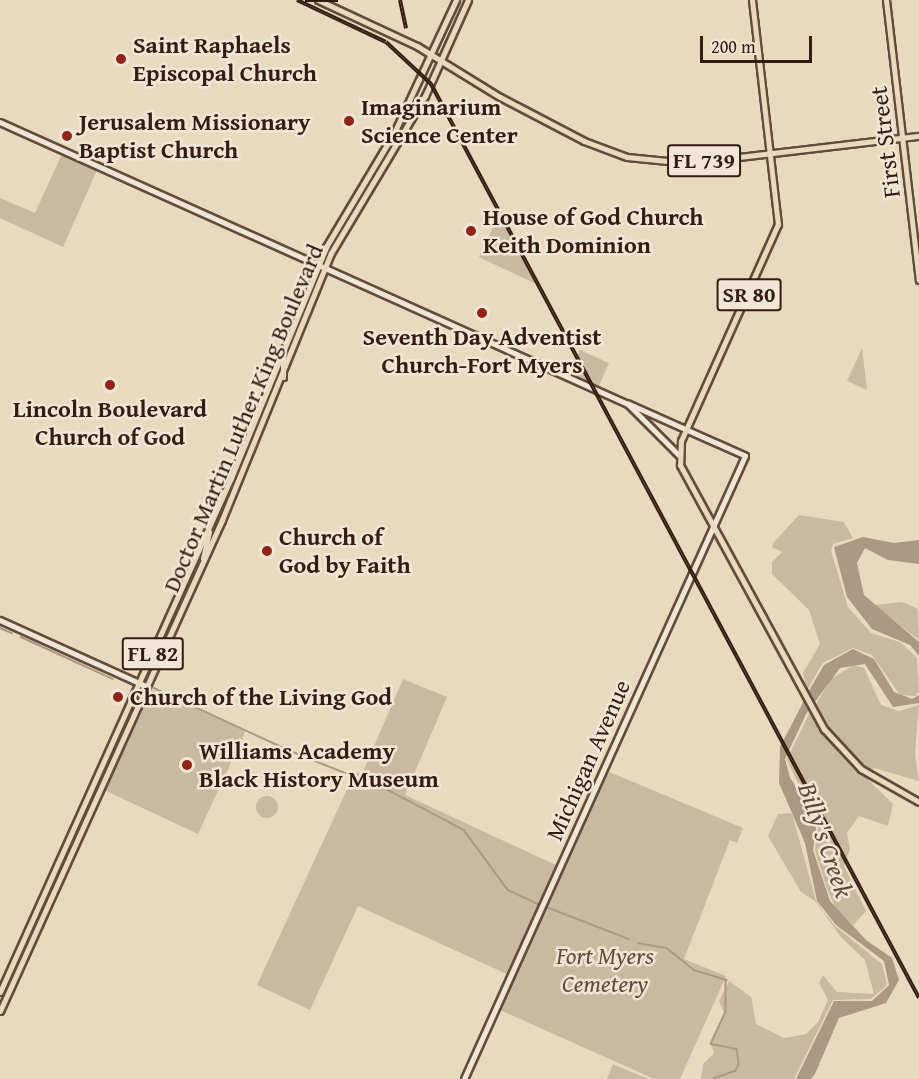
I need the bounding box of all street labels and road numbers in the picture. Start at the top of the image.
street label: First Street [864,84,906,200]
road number: FL 739 [666,142,742,180]
street label: Doctor Martin Luther King Boulevard [156,240,330,596]
road number: SR 80 [716,276,782,314]
road number: FL 82 [122,635,184,673]
street label: Michigan Avenue [540,675,636,845]

